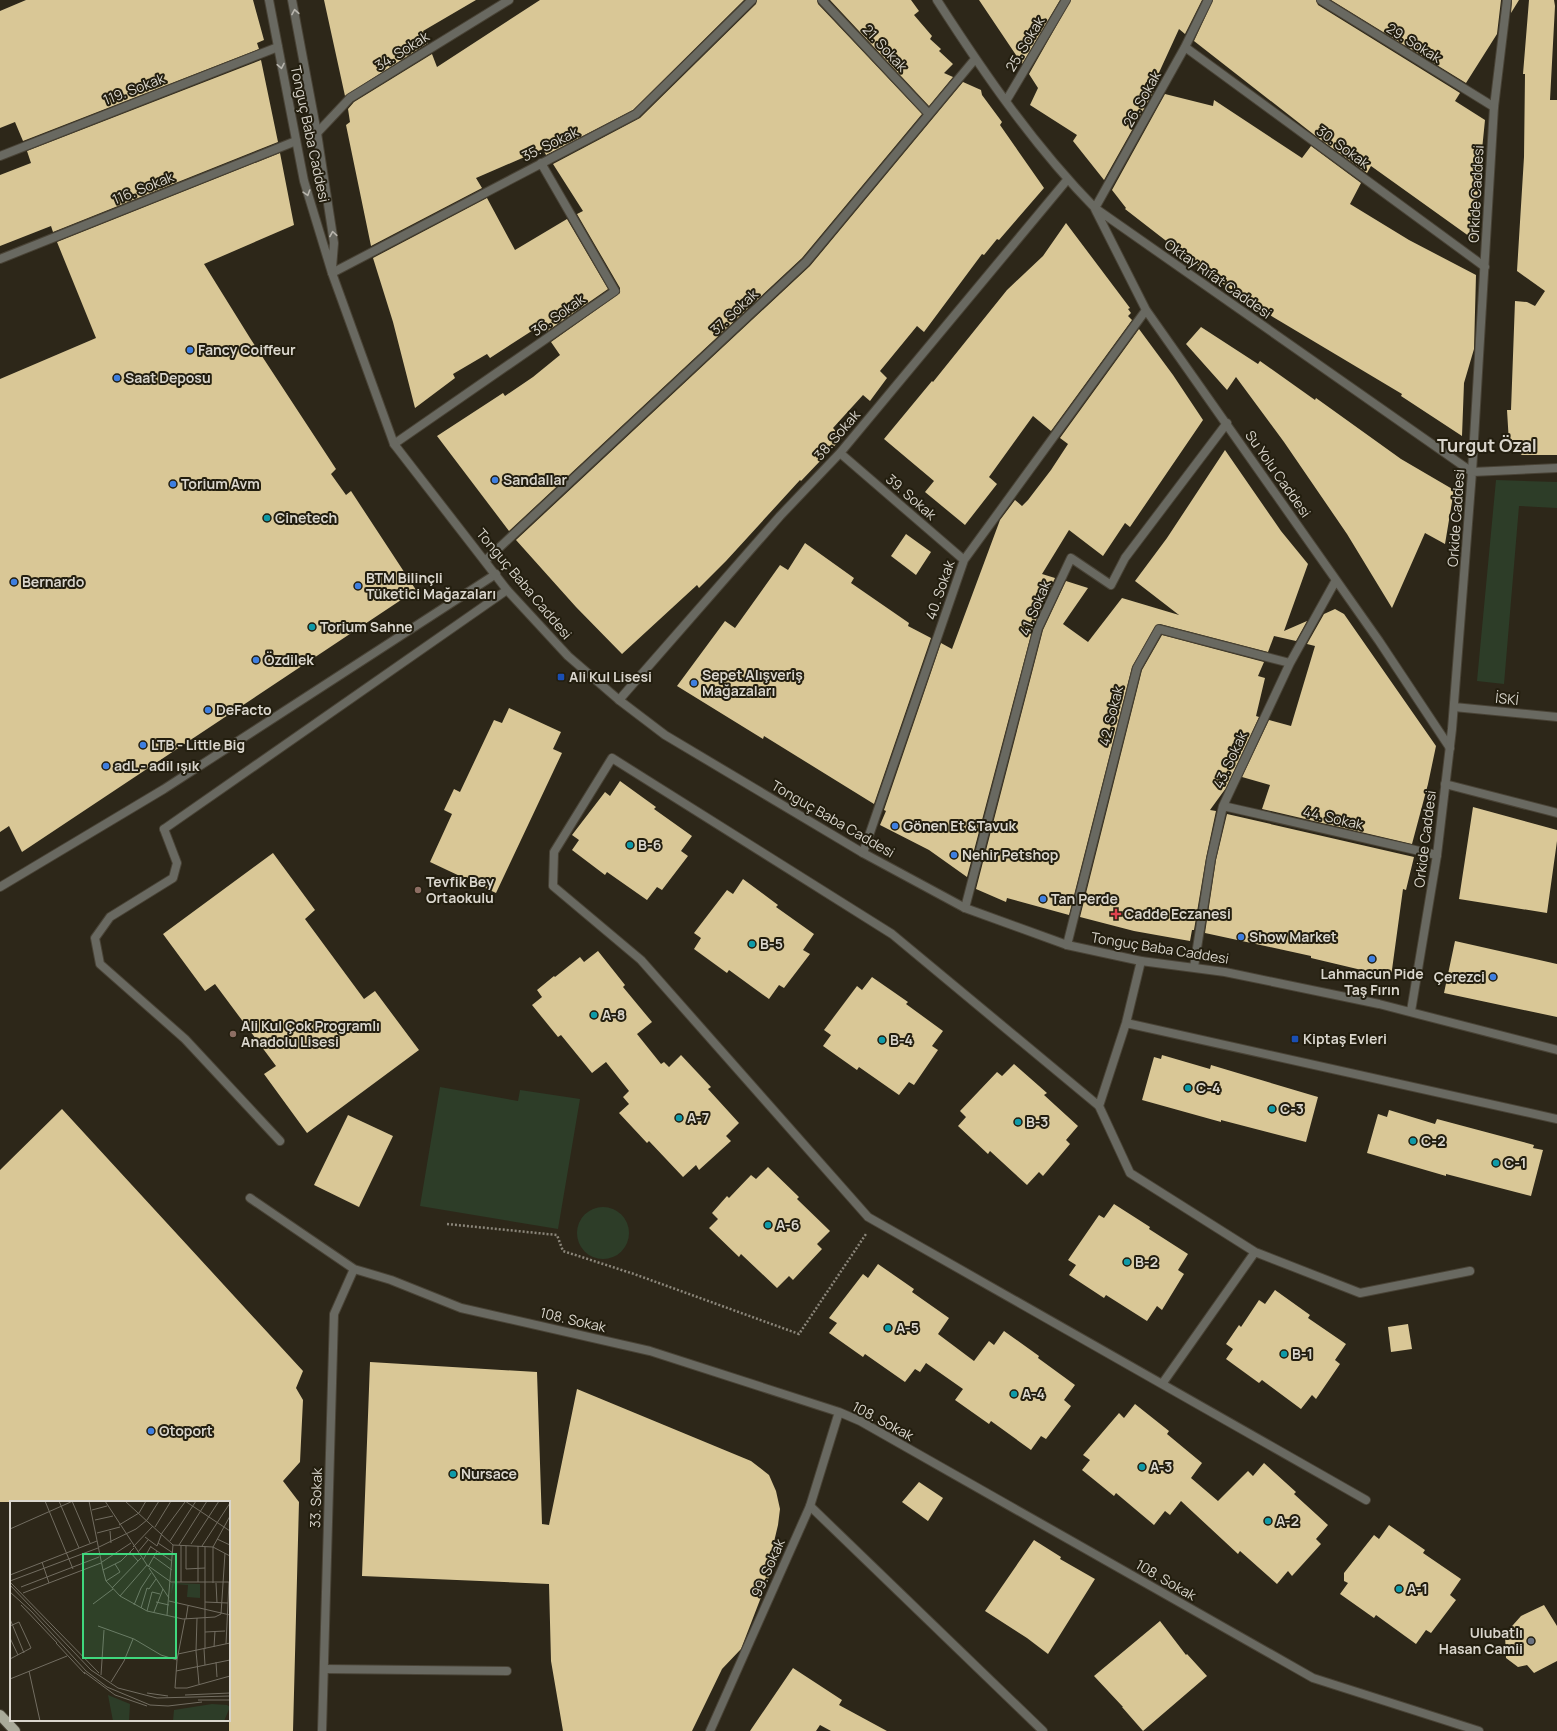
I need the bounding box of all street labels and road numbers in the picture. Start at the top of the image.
street label: 25. Sokak [1001,12,1049,75]
street label: 29. Sokak [1383,18,1446,67]
street label: 21. Sokak [859,20,913,76]
street label: 34. Sokak [371,26,433,75]
street label: Tonguç Baba Caddesi [287,64,334,204]
street label: 26. Sokak [1118,66,1165,130]
street label: 119. Sokak [100,68,168,109]
street label: 35. Sokak [518,121,582,165]
street label: 30. Sokak [1313,121,1374,173]
street label: Orkide Caddesi [1463,145,1488,243]
street label: 116. Sokak [109,166,177,208]
street label: Oktay Rıfat Caddesi [1161,235,1276,323]
street label: 37. Sokak [706,284,762,339]
street label: 36. Sokak [527,289,589,340]
street label: 38. Sokak [810,405,864,464]
street label: Su Yolu Caddesi [1241,426,1316,521]
street label: Orkide Caddesi [1443,468,1468,567]
street label: 39. Sokak [882,469,941,525]
street label: Tonguç Baba Caddesi [472,524,576,643]
street label: 40. Sokak [920,557,959,622]
street label: 41. Sokak [1014,576,1055,638]
street label: 42. Sokak [1094,683,1127,748]
street label: İSKİ [1494,688,1520,709]
street label: 43. Sokak [1208,727,1251,791]
street label: Tonguç Baba Caddesi [768,775,898,862]
street label: Orkide Caddesi [1409,789,1440,889]
street label: 44. Sokak [1301,801,1366,834]
street label: Tonguç Baba Caddesi [1090,927,1230,968]
street label: 108. Sokak [538,1303,609,1337]
street label: 108. Sokak [849,1396,918,1445]
street label: 33. Sokak [305,1466,326,1529]
street label: 99. Sokak [746,1535,789,1600]
street label: 108. Sokak [1132,1555,1201,1605]

